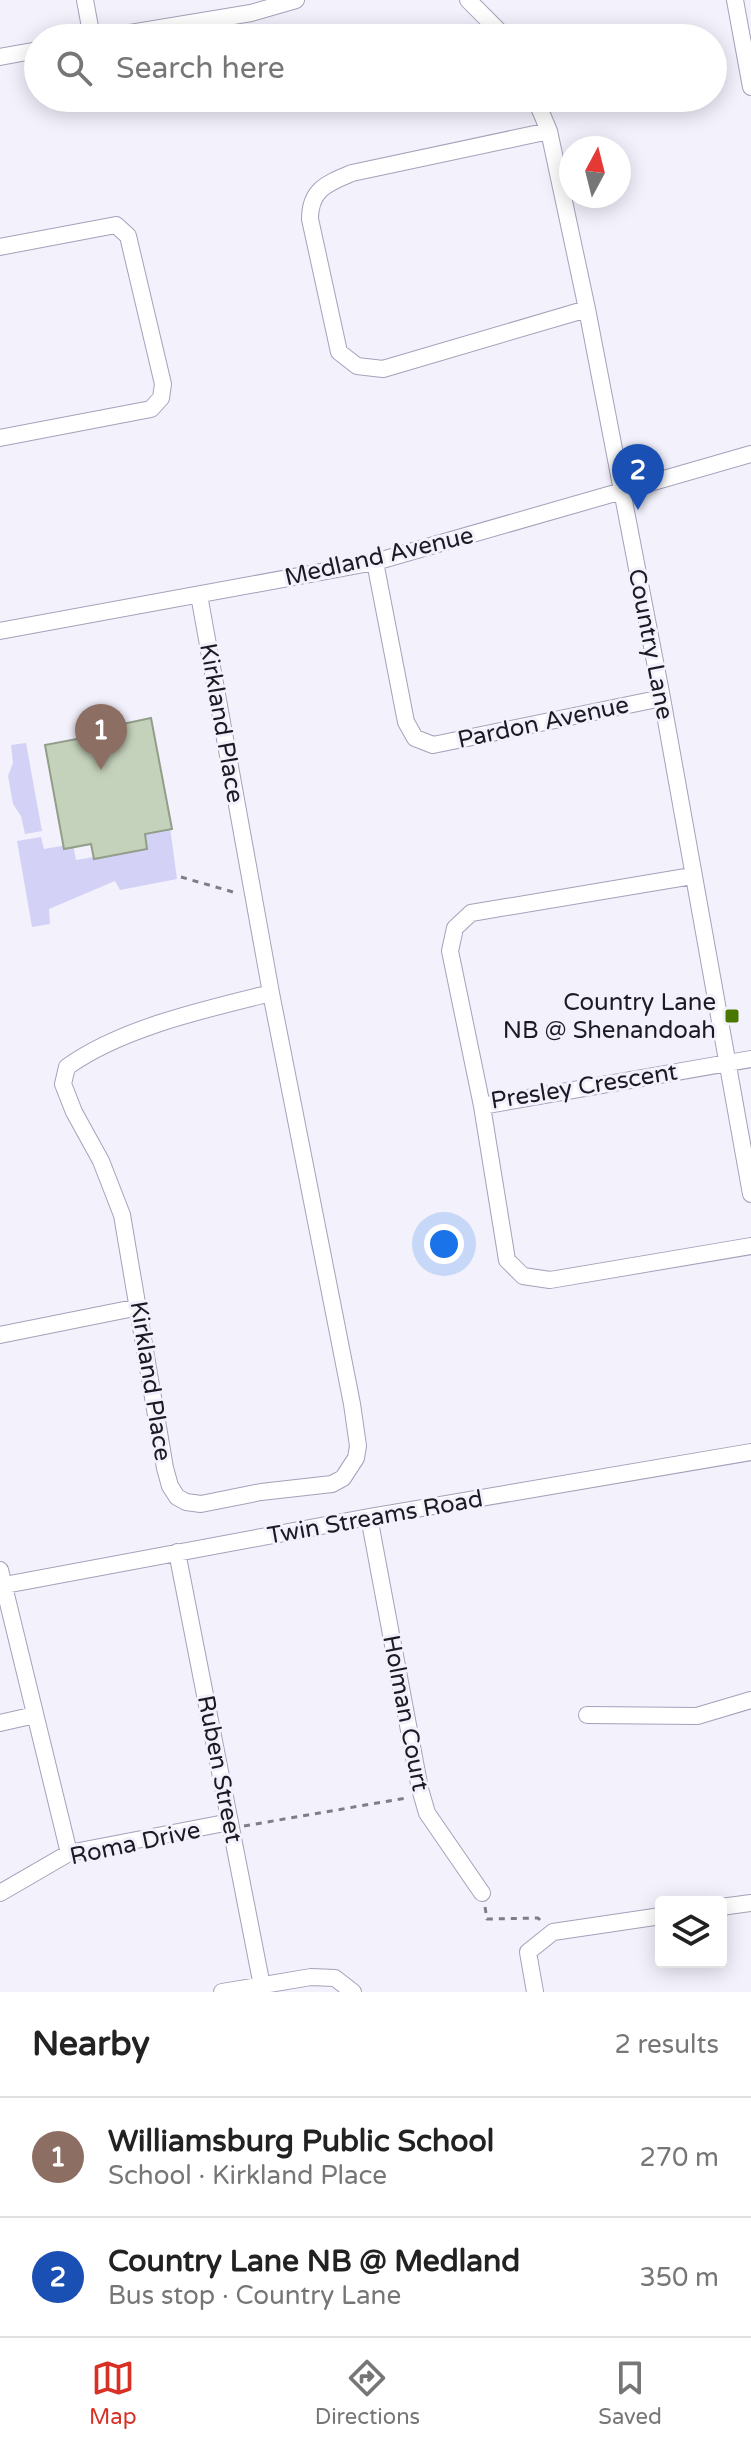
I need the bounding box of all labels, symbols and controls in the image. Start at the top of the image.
search box [24,24,727,112]
icon: search [52,46,96,90]
text: Search here [116,50,285,87]
north arrow [559,136,631,208]
pin: 2 [612,444,664,510]
street label: Medland Avenue [282,521,476,592]
street label: Country Lane [622,566,679,722]
street label: Kirkland Place [193,641,250,805]
street label: Pardon Avenue [455,690,631,755]
pin: 1 [75,704,127,770]
place label: Country Lane NB @ Shenandoah [503,988,716,1045]
marker: Country Lane NB @ Shenandoah [723,1007,741,1025]
street label: Presley Crescent [489,1057,680,1116]
your location [424,1224,464,1264]
street label: Kirkland Place [124,1299,177,1463]
street label: Twin Streams Road [265,1484,485,1551]
street label: Holman Court [376,1632,435,1794]
street label: Ruben Street [191,1693,248,1845]
street label: Roma Drive [67,1816,203,1871]
map controls [655,1896,727,1968]
button: layers [655,1896,727,1968]
text: Nearby [32,2024,150,2065]
text: 2 results [614,2029,719,2060]
text: Williamsburg Public School [108,2123,494,2160]
text: 1 [50,2142,66,2173]
text: 270 m [639,2142,719,2173]
text: School · Kirkland Place [108,2160,387,2191]
text: Country Lane NB @ Medland [108,2243,520,2280]
text: 2 [50,2262,66,2293]
text: 350 m [639,2262,719,2293]
text: Bus stop · Country Lane [108,2280,401,2311]
tab: Map [89,2356,137,2430]
tab: Directions [315,2356,420,2430]
tab: Saved [598,2356,662,2430]

